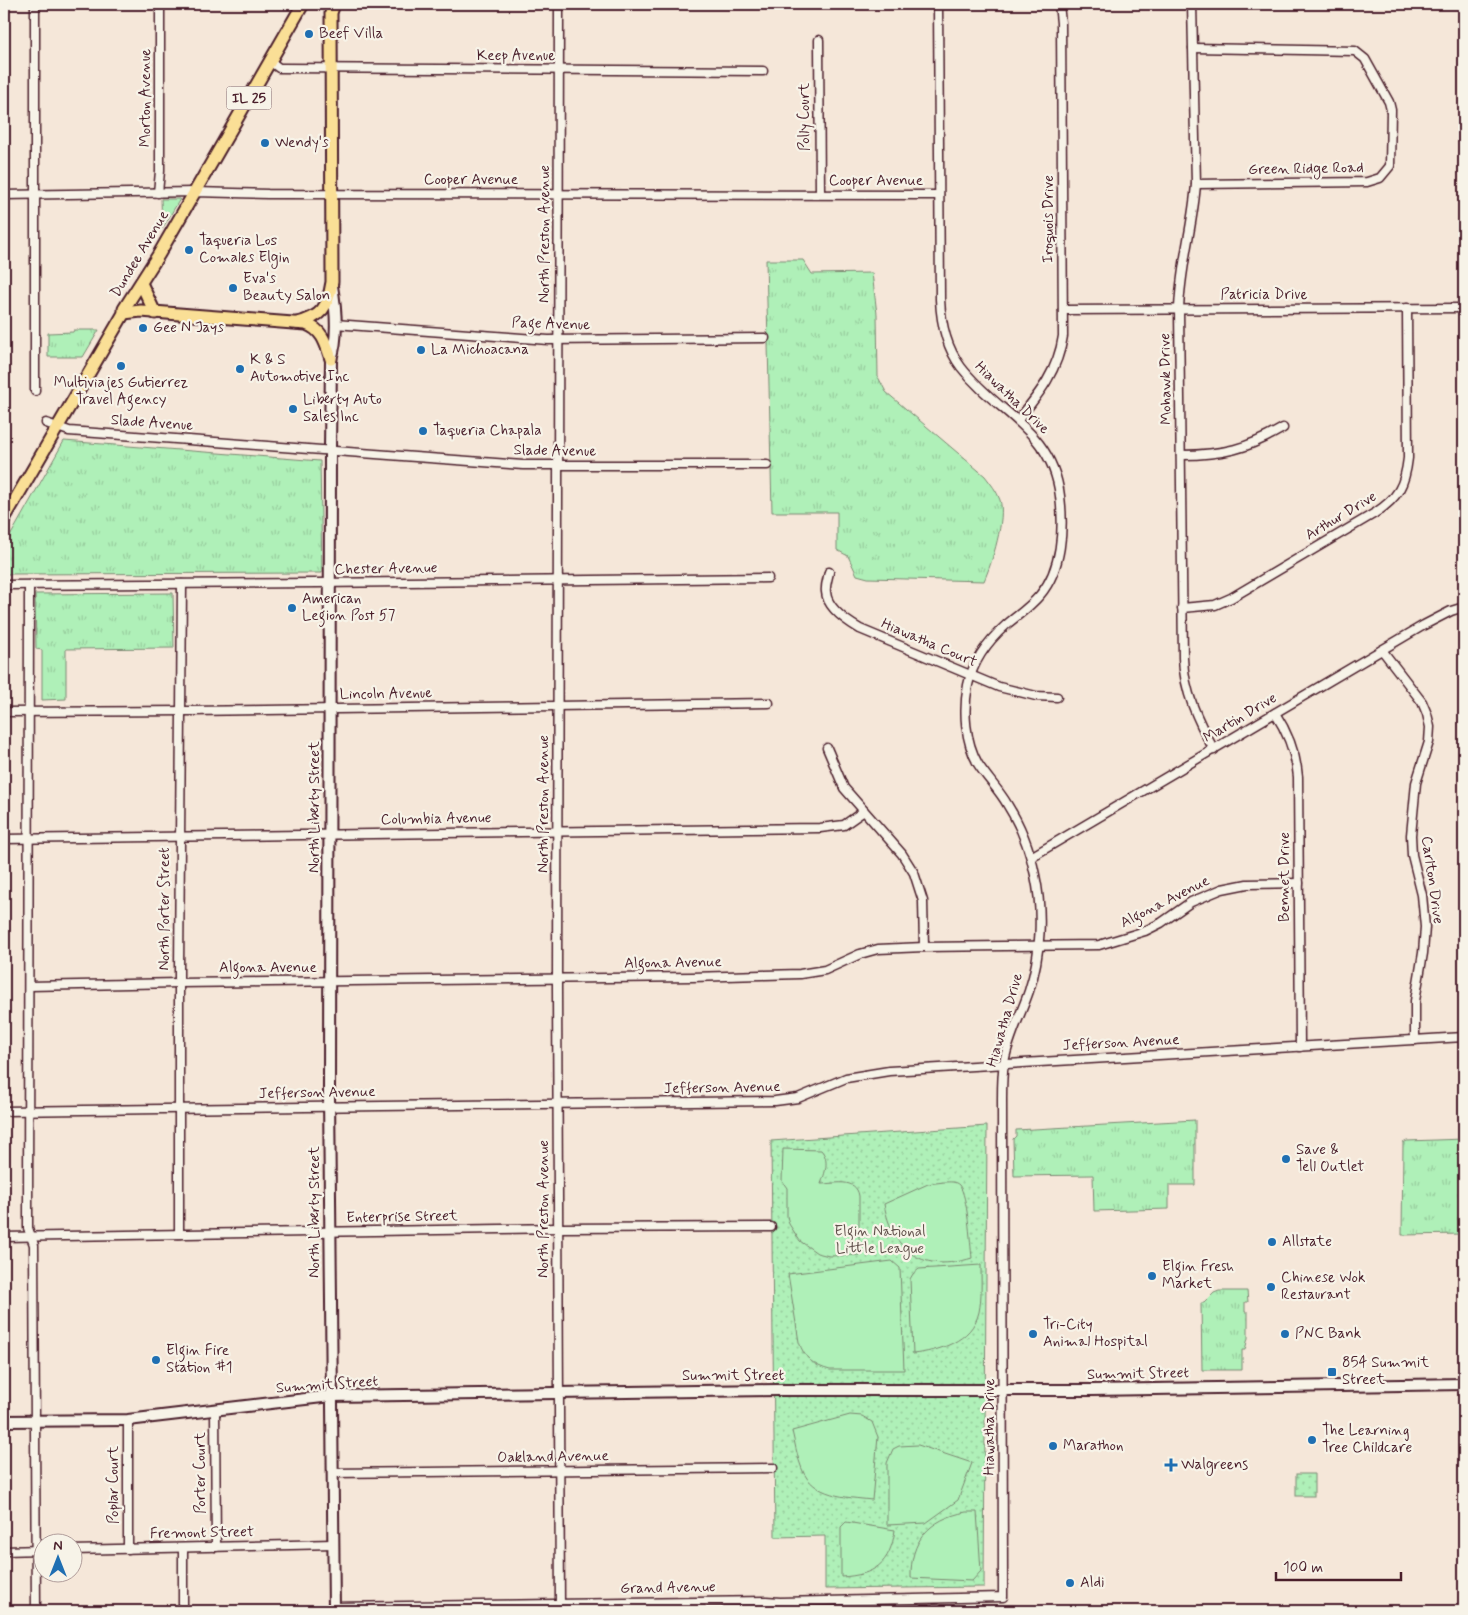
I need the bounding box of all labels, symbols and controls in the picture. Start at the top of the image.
place label: Beef Villa [319,24,384,44]
marker: Beef Villa [303,28,315,40]
street label: Keep Avenue [477,46,555,66]
street label: Morton Avenue [136,49,156,147]
street label: Polly Court [795,83,815,151]
road number: IL 25 [226,86,272,110]
place label: Wendy's [275,133,329,153]
marker: Wendy's [259,137,271,149]
street label: Green Ridge Road [1248,158,1364,181]
street label: North Preston Avenue [535,165,555,303]
street label: Cooper Avenue [424,170,518,190]
street label: Cooper Avenue [829,171,923,191]
street label: Iroquois Drive [1039,175,1059,263]
street label: Dundee Avenue [106,207,174,301]
place label: Taqueria Los Comales Elgin [199,231,290,269]
marker: Taqueria Los Comales Elgin [183,244,195,256]
place label: Eva's Beauty Salon [243,269,330,306]
marker: Eva's Beauty Salon [227,282,239,294]
street label: Patricia Drive [1220,285,1308,305]
street label: Page Avenue [511,313,591,336]
place label: Gee N Jays [153,318,224,338]
marker: Gee N Jays [137,322,149,334]
street label: Mohawk Drive [1155,333,1177,425]
place label: La Michoacana [431,340,529,360]
marker: La Michoacana [415,344,427,356]
place label: K & S Automotive Inc [250,350,349,387]
street label: Hiawatha Drive [970,357,1054,439]
marker: Multiviajes Gutierrez Travel Agency [115,360,127,372]
marker: K & S Automotive Inc [234,363,246,375]
place label: Multiviajes Gutierrez Travel Agency [54,373,189,411]
place label: Liberty Auto Sales Inc [303,390,382,427]
marker: Liberty Auto Sales Inc [287,403,299,415]
street label: Slade Avenue [110,410,194,436]
place label: Taqueria Chapala [433,421,542,441]
marker: Taqueria Chapala [417,425,429,437]
street label: Slade Avenue [513,440,597,462]
street label: Arthur Drive [1302,487,1381,545]
street label: Chester Avenue [334,558,438,580]
place label: American Legion Post 57 [302,589,396,627]
marker: American Legion Post 57 [286,602,298,614]
street label: Hiawatha Court [878,614,980,672]
street label: Lincoln Avenue [340,683,432,705]
street label: Martin Drive [1199,688,1281,748]
street label: North Preston Avenue [534,735,554,873]
street label: North Liberty Street [305,741,325,873]
street label: Columbia Avenue [380,808,492,830]
street label: Bennet Drive [1275,832,1295,922]
street label: Carlton Drive [1416,835,1448,925]
street label: North Porter Street [155,847,175,971]
street label: Algona Avenue [1117,871,1214,934]
street label: Algona Avenue [624,952,722,975]
street label: Algona Avenue [219,958,317,979]
street label: Hiawatha Drive [982,971,1028,1069]
street label: Jefferson Avenue [1062,1030,1180,1056]
street label: Jefferson Avenue [663,1077,781,1099]
street label: Jefferson Avenue [258,1082,376,1104]
street label: North Preston Avenue [534,1140,554,1278]
place label: Save & Tell Outlet [1296,1140,1364,1177]
street label: North Liberty Street [305,1146,325,1278]
marker: Save & Tell Outlet [1280,1153,1292,1165]
street label: Enterprise Street [346,1206,458,1228]
park label: Elgin National Little League [834,1222,926,1260]
place label: Allstate [1282,1232,1332,1252]
marker: Allstate [1266,1236,1278,1248]
place label: Elgin Fresh Market [1162,1257,1234,1294]
place label: Chinese Wok Restaurant [1281,1268,1365,1305]
marker: Elgin Fresh Market [1146,1270,1158,1282]
marker: Chinese Wok Restaurant [1265,1281,1277,1293]
place label: Tri-City Animal Hospital [1043,1315,1148,1352]
place label: PNC Bank [1295,1324,1361,1344]
marker: Tri-City Animal Hospital [1027,1328,1039,1340]
marker: PNC Bank [1279,1328,1291,1340]
place label: Elgin Fire Station #1 [166,1341,233,1378]
place label: 854 Summit Street [1342,1353,1429,1390]
marker: Elgin Fire Station #1 [150,1354,162,1366]
street label: Summit Street [1087,1363,1190,1385]
street label: Summit Street [682,1366,784,1386]
marker: 854 Summit Street [1326,1366,1338,1378]
street label: Summit Street [275,1371,379,1399]
street label: Hiawatha Drive [980,1378,1000,1476]
place label: The Learning Tree Childcare [1322,1421,1413,1458]
street label: Porter Court [191,1432,211,1514]
marker: The Learning Tree Childcare [1306,1434,1318,1446]
place label: Marathon [1063,1436,1124,1456]
marker: Marathon [1047,1440,1059,1452]
street label: Poplar Court [104,1446,124,1524]
street label: Oakland Avenue [497,1446,609,1468]
place label: Walgreens [1181,1455,1248,1476]
marker: Walgreens [1165,1459,1177,1471]
street label: Fremont Street [150,1522,254,1544]
north arrow [32,1532,82,1582]
text: N [53,1537,63,1555]
scale bar [1276,1550,1400,1582]
text: 100 m [1283,1558,1323,1578]
place label: Aldi [1080,1573,1105,1593]
street label: Grand Avenue [620,1577,716,1599]
marker: Aldi [1064,1577,1076,1589]

